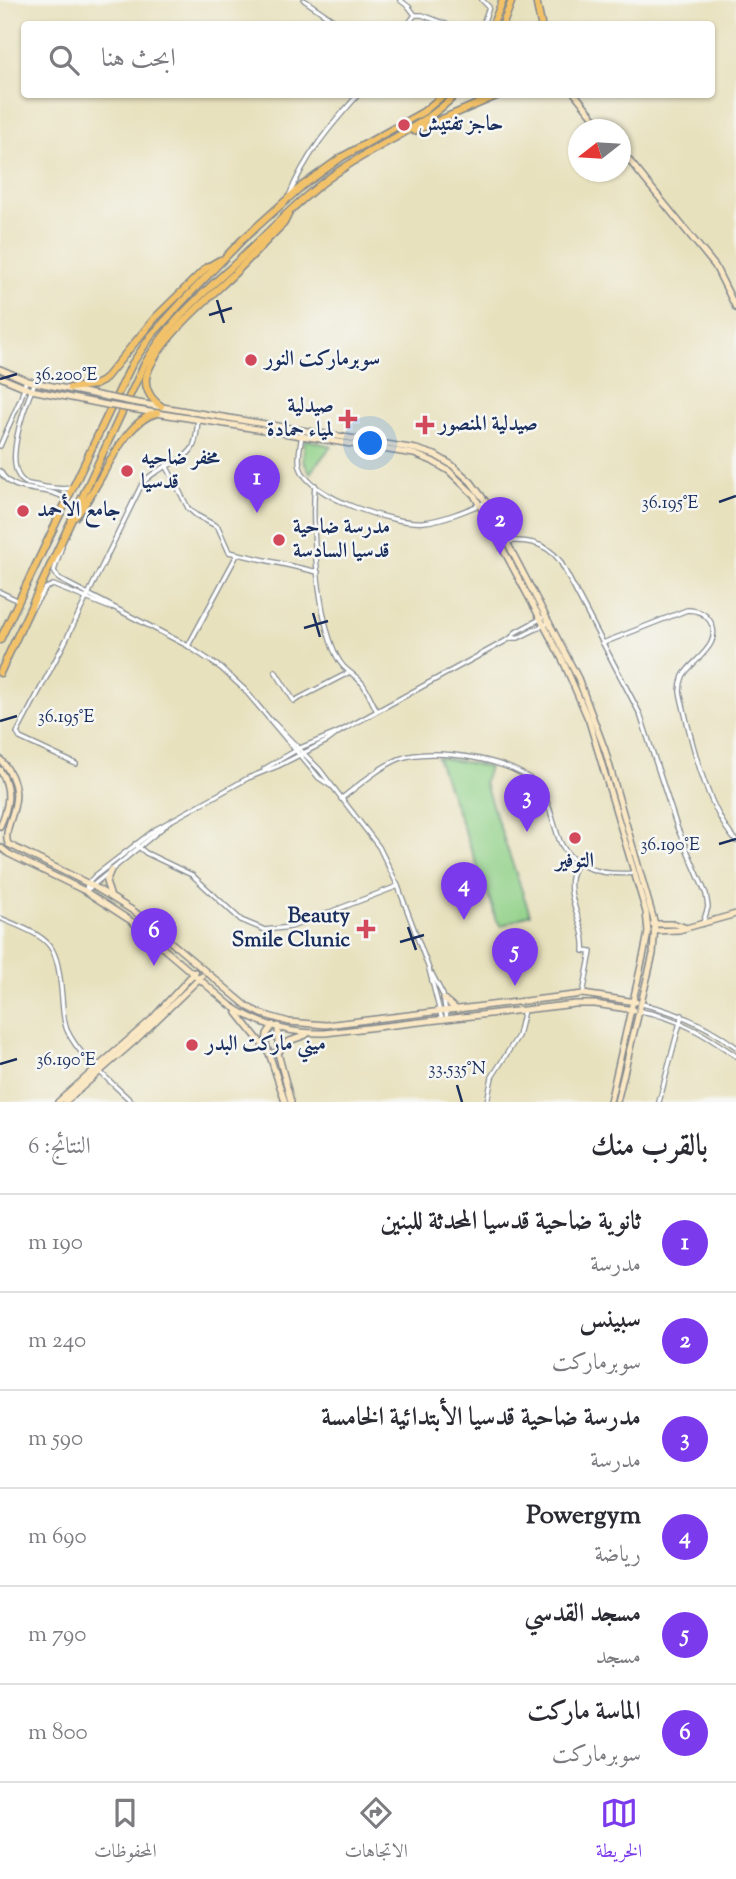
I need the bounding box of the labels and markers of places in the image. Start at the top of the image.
place label: حاجز تفتيش [418,110,504,140]
marker: حاجز تفتيش [396,117,412,133]
place label: سوبرماركت النور [263,345,380,375]
marker: سوبرماركت النور [243,352,259,368]
place label: صيدلية لمياء حمادة [267,392,334,446]
place label: صيدلية المنصور [437,410,538,440]
marker: صيدلية لمياء حمادة [340,411,356,427]
marker: صيدلية المنصور [417,417,433,433]
place label: مخفر ضاحيه قدسيا [141,444,221,498]
pin: 1 [234,455,280,513]
marker: مخفر ضاحيه قدسيا [119,463,135,479]
place label: جامع الأحمد [37,493,121,528]
pin: 2 [477,497,523,555]
marker: جامع الأحمد [15,503,31,519]
place label: مدرسة ضاحية قدسيا السادسة [293,513,390,567]
marker: مدرسة ضاحية قدسيا السادسة [271,532,287,548]
pin: 3 [504,774,550,832]
marker: التوفير [567,830,583,846]
place label: التوفير [554,847,594,877]
pin: 4 [441,862,487,920]
place label: Beauty Smile Clunic [232,902,351,956]
pin: 6 [131,908,177,966]
marker: Beauty Smile Clunic [356,919,376,939]
pin: 5 [492,928,538,986]
place label: ميني ماركت البدر [204,1030,326,1063]
marker: ميني ماركت البدر [184,1037,200,1053]

